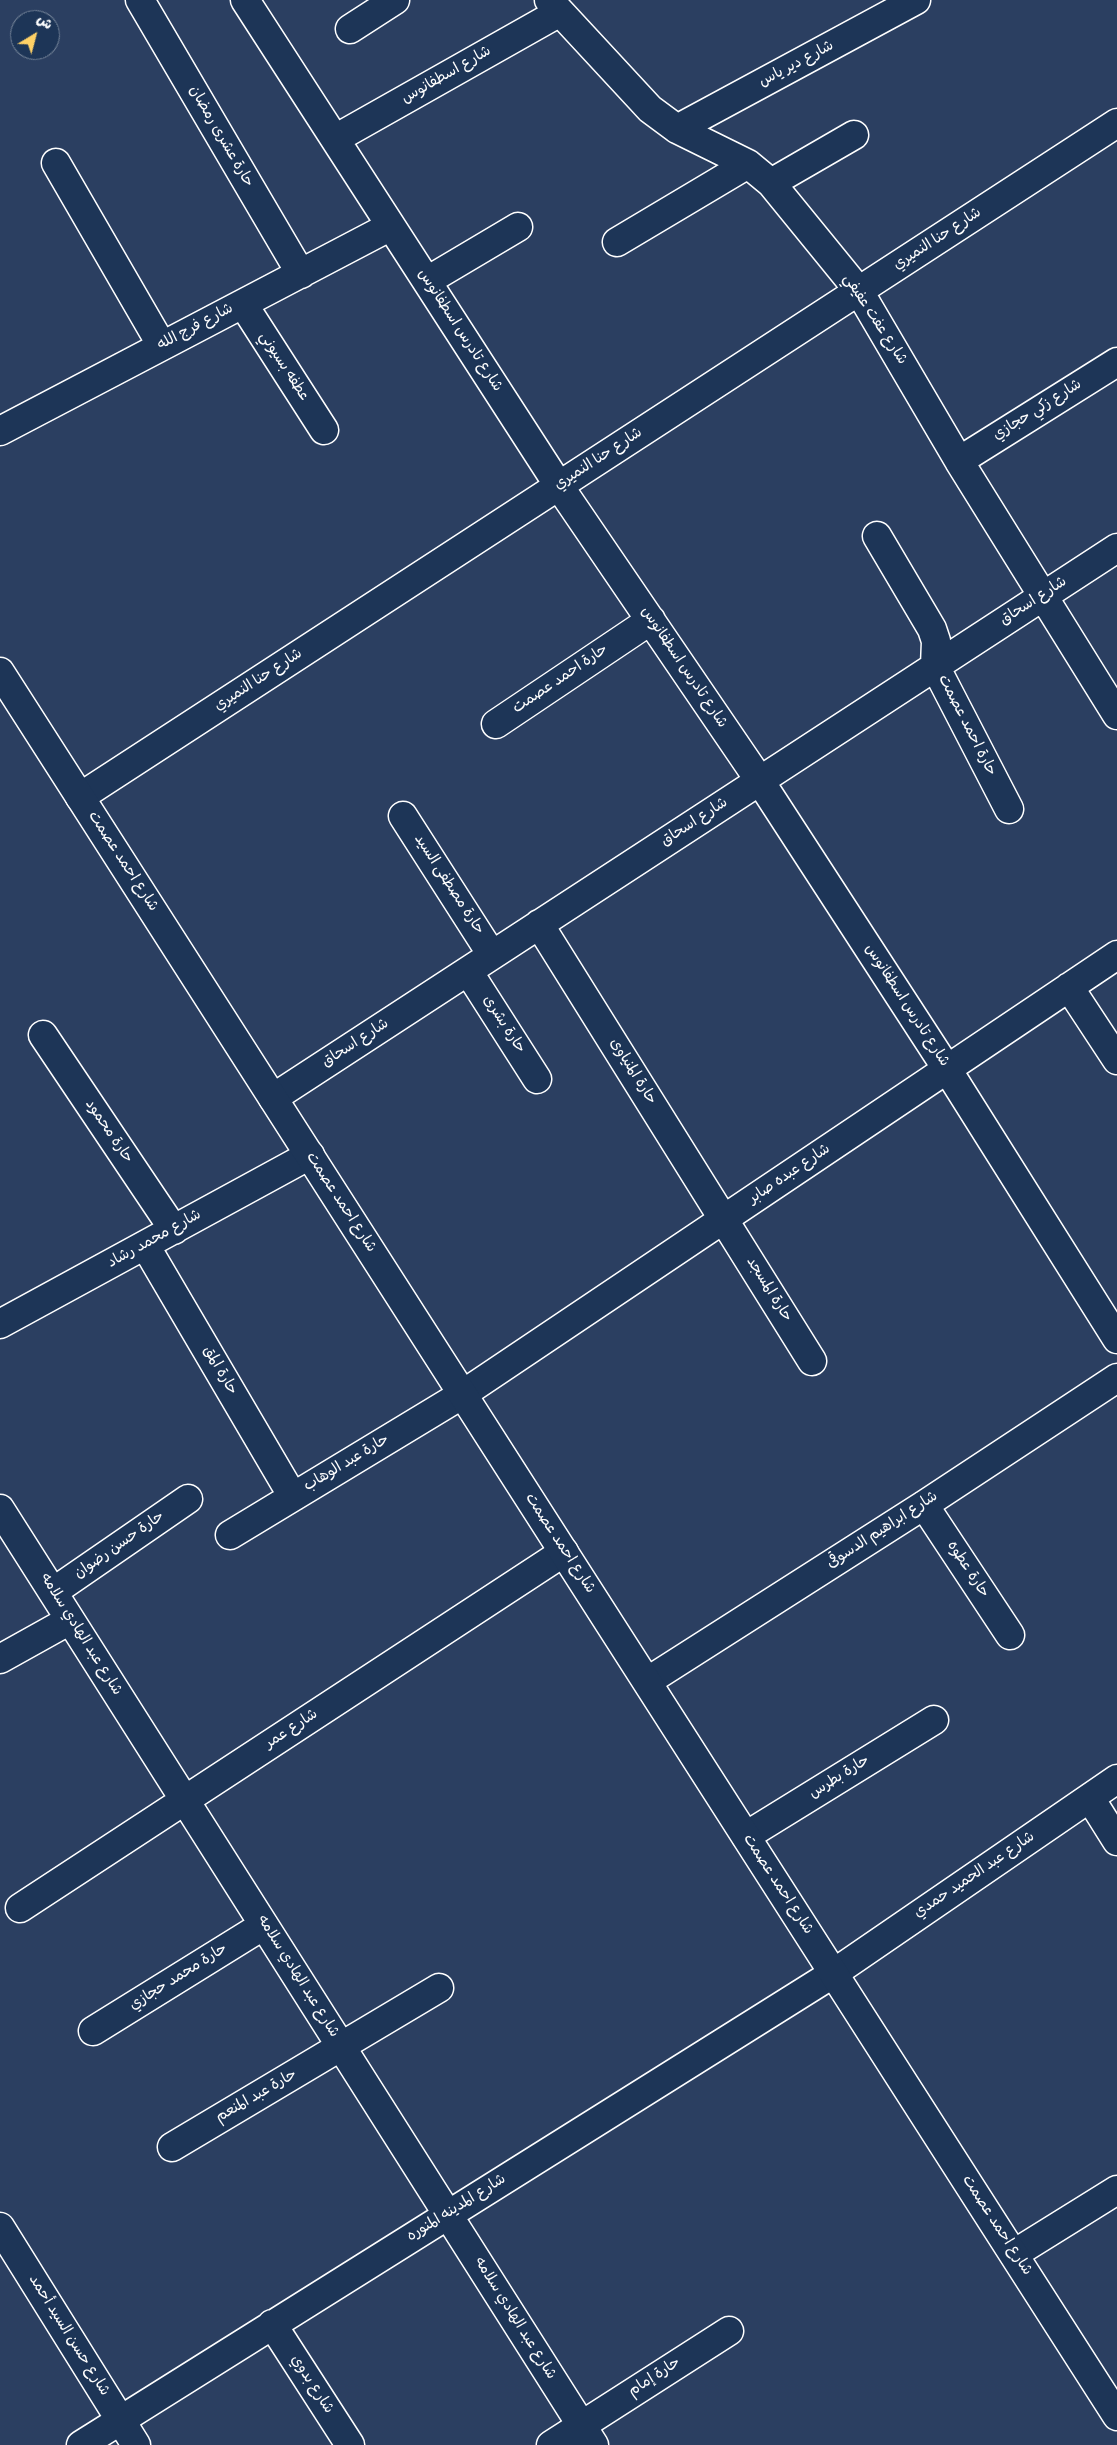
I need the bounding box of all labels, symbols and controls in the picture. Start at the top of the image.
north arrow [10,10,60,60]
text: ش [32,12,55,35]
street label: شارع دير ياس [757,38,837,92]
street label: شارع اسطفانوس [399,43,495,109]
street label: حارة عشرى رمضان [184,83,256,191]
street label: شارع حنا النميري [891,205,985,275]
street label: شارع تادرس اسطفانوس [413,266,505,396]
street label: شارع عفت عفيفي [838,271,910,369]
street label: شارع فرج الله [155,301,237,355]
street label: عطفه بسيوني [254,329,312,405]
street label: شارع زكي حجازي [990,377,1086,445]
street label: شارع حنا النميري [552,425,646,495]
street label: شارع اسحاق [997,574,1071,630]
street label: شارع تادرس اسطفانوس [636,604,730,732]
street label: حارة احمد عصمت [510,641,612,719]
street label: شارع حنا النميري [212,646,306,716]
street label: حارة احمد عصمت [933,672,999,780]
street label: شارع اسحاق [658,795,732,851]
street label: شارع احمد عصمت [83,809,161,915]
street label: حارة مصطفى السيد [409,832,487,938]
street label: شارع تادرس اسطفانوس [860,941,952,1071]
street label: حارة بشرى [478,993,528,1057]
street label: شارع اسحاق [319,1016,393,1072]
street label: حارة المنياوى [605,1036,659,1108]
street label: حارة محمود [80,1097,136,1167]
street label: شارع عبده صابر [746,1141,834,1209]
street label: شارع احمد عصمت [301,1150,379,1256]
street label: شارع محمد رشاد [105,1207,205,1273]
street label: حارة المسجد [741,1254,795,1326]
street label: حارة المق [198,1343,240,1399]
street label: حارة عبد الوهاب [301,1431,393,1497]
street label: شارع ابراهيم الدسوقى [824,1488,942,1574]
street label: شارع احمد عصمت [520,1491,598,1597]
street label: حارة حسن رضوان [71,1508,169,1584]
street label: حارة عطوه [942,1538,992,1602]
street label: شارع عبد الهادي سلامه [35,1571,125,1699]
street label: شارع عمر [262,1706,322,1754]
street label: حارة بطرس [806,1752,874,1804]
street label: شارع عبد الحميد حمدي [911,1829,1039,1923]
street label: شارع احمد عصمت [738,1832,816,1938]
street label: شارع عبد الهادي سلامه [252,1913,342,2041]
street label: حارة محمد حجازي [127,1941,231,2015]
street label: حارة عبد المنعم [213,2066,301,2128]
street label: شارع المدينه المنوره [404,2171,510,2247]
street label: شارع احمد عصمت [957,2173,1035,2279]
street label: شارع عبد الهادي سلامه [469,2255,559,2383]
street label: شارع حسن السيد أحمد [23,2272,113,2400]
street label: شارع بدوي [285,2352,337,2418]
street label: حارة إمام [625,2354,685,2402]

